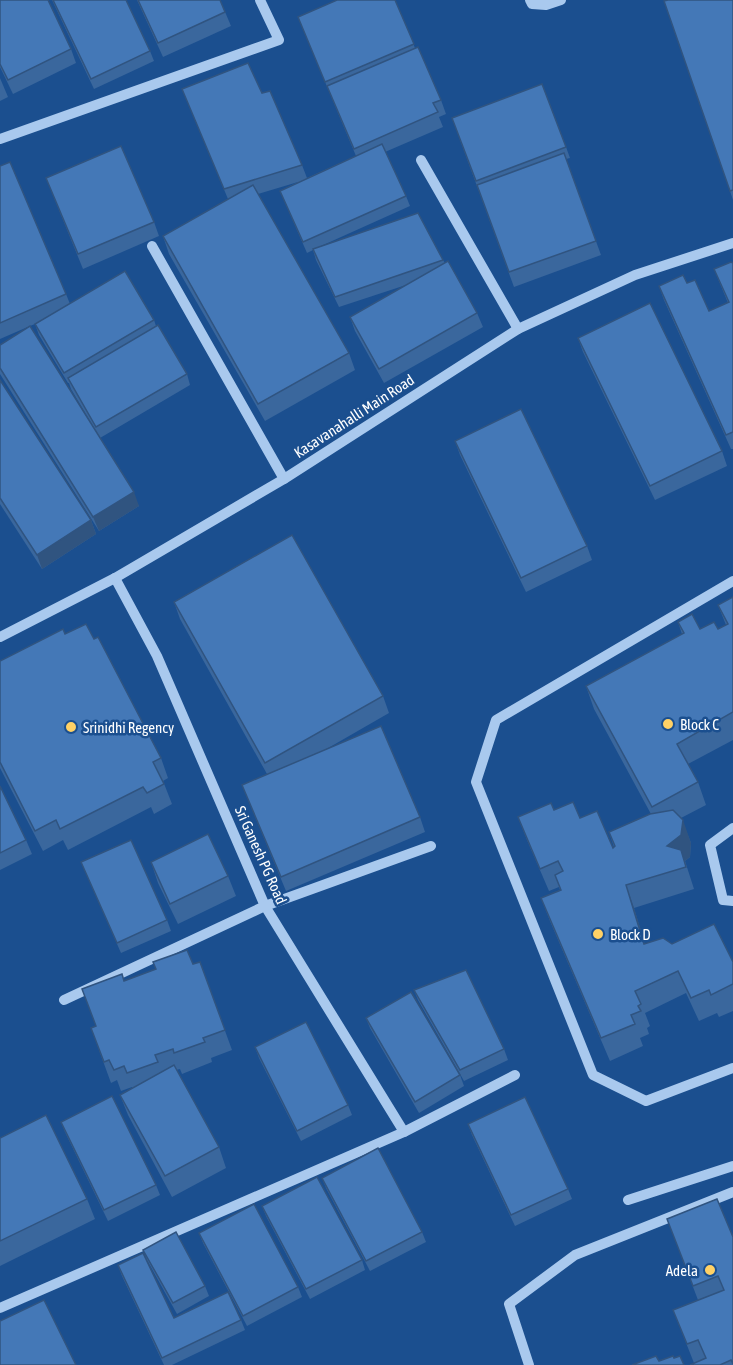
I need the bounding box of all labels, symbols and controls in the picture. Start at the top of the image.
street label: Kasavanahalli Main Road [291,371,417,461]
place label: Block C [680,716,719,733]
marker: Block C [661,717,675,731]
place label: Srinidhi Regency [83,719,174,736]
marker: Srinidhi Regency [64,720,78,734]
street label: Sri Ganesh PG Road [232,803,290,907]
place label: Block D [610,926,651,943]
marker: Block D [591,927,605,941]
place label: Adela [666,1262,698,1279]
marker: Adela [703,1263,717,1277]

